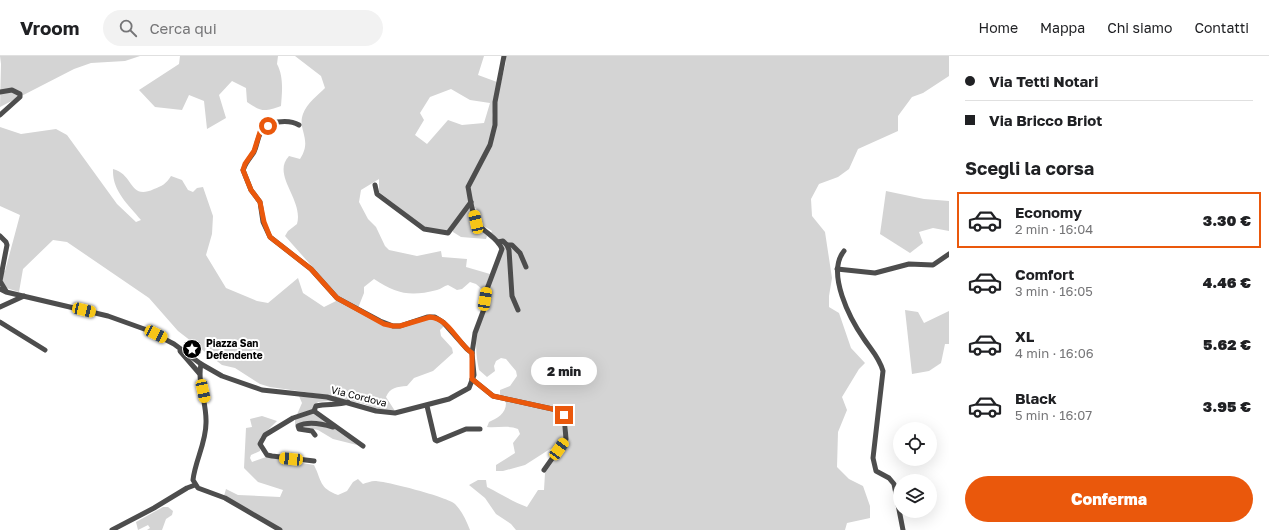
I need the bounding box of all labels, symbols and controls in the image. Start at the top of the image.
search box [103,10,383,46]
text: Vroom [20,16,79,39]
icon: search [117,17,139,39]
text: Cerca qui [149,19,217,37]
text: Home [979,19,1018,36]
text: Mappa [1040,19,1085,36]
text: Chi siamo [1107,19,1172,36]
text: Contatti [1194,19,1249,36]
text: Via Tetti Notari [989,72,1098,90]
text: Via Bricco Briot [989,111,1102,129]
route start [259,117,277,135]
text: Scegli la corsa [965,157,1094,179]
icon: car [967,202,1003,238]
text: Economy [1015,203,1082,221]
car [467,209,485,235]
text: 3.30 € [1203,211,1251,229]
text: 2 min · 16:04 [1015,221,1093,237]
icon: car [967,264,1003,300]
text: Comfort [1015,265,1074,283]
text: 4.46 € [1203,273,1251,291]
text: 3 min · 16:05 [1015,283,1093,299]
car [477,286,493,312]
car [71,301,97,319]
car [143,323,169,345]
icon: car [967,326,1003,362]
text: XL [1015,327,1034,345]
text: 5.62 € [1203,335,1251,353]
place label: Piazza San Defendente [206,337,263,361]
place icon: Piazza San Defendente [181,338,203,360]
text: 4 min · 16:06 [1015,345,1094,361]
callout: 2 min [531,357,597,385]
text: 2 min [547,363,581,379]
car [195,378,211,404]
street label: Via Cordova [330,383,388,409]
icon: car [967,388,1003,424]
text: Black [1015,389,1057,407]
text: 3.95 € [1203,397,1251,415]
route end [555,406,573,424]
text: 5 min · 16:07 [1015,407,1092,423]
map controls [893,422,937,518]
button: locate [893,422,937,466]
car [547,436,571,462]
car [278,452,304,466]
button: layers [893,474,937,518]
button: Conferma [965,476,1253,522]

